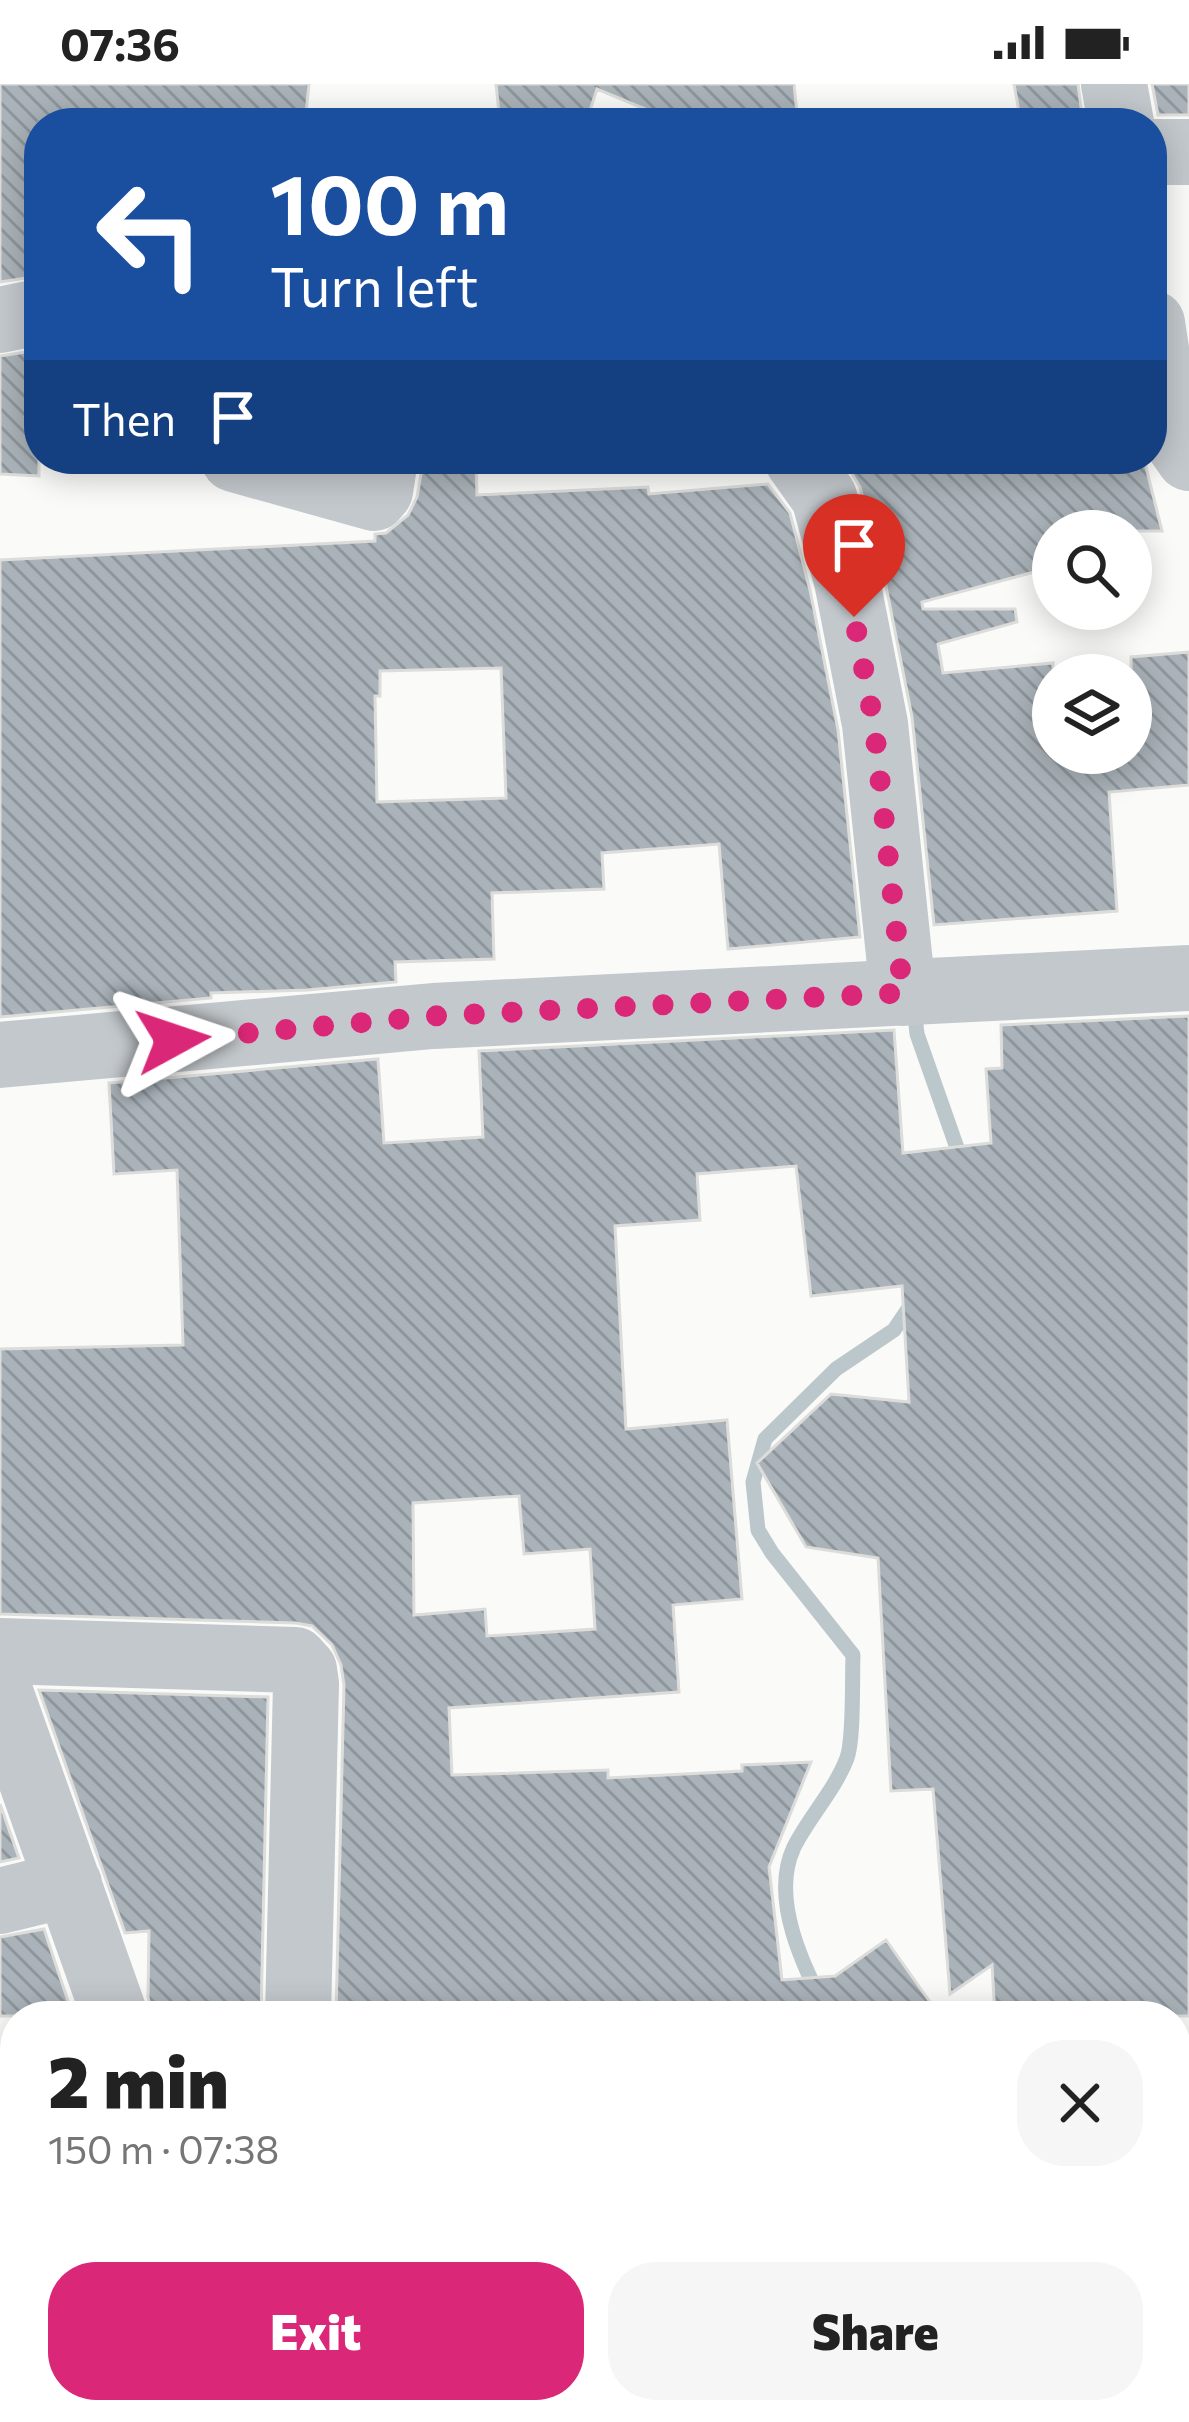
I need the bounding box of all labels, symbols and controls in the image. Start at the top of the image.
text: 07:36 [60,15,180,70]
text: 100 m [270,150,509,252]
icon: left [72,156,228,312]
text: Turn left [270,252,478,318]
icon: arrive [200,384,266,450]
text: Then [72,390,176,445]
pin [803,494,905,617]
map controls [1032,510,1152,774]
button: search [1032,510,1152,630]
icon: arrive [821,512,887,578]
button: layers [1032,654,1152,774]
position arrow [110,977,236,1103]
text: 2 min [48,2035,229,2123]
button: close [1017,2040,1143,2166]
text: 150 m · 07:38 [48,2124,279,2172]
button: Exit [48,2262,584,2400]
button: Share [608,2262,1143,2400]

